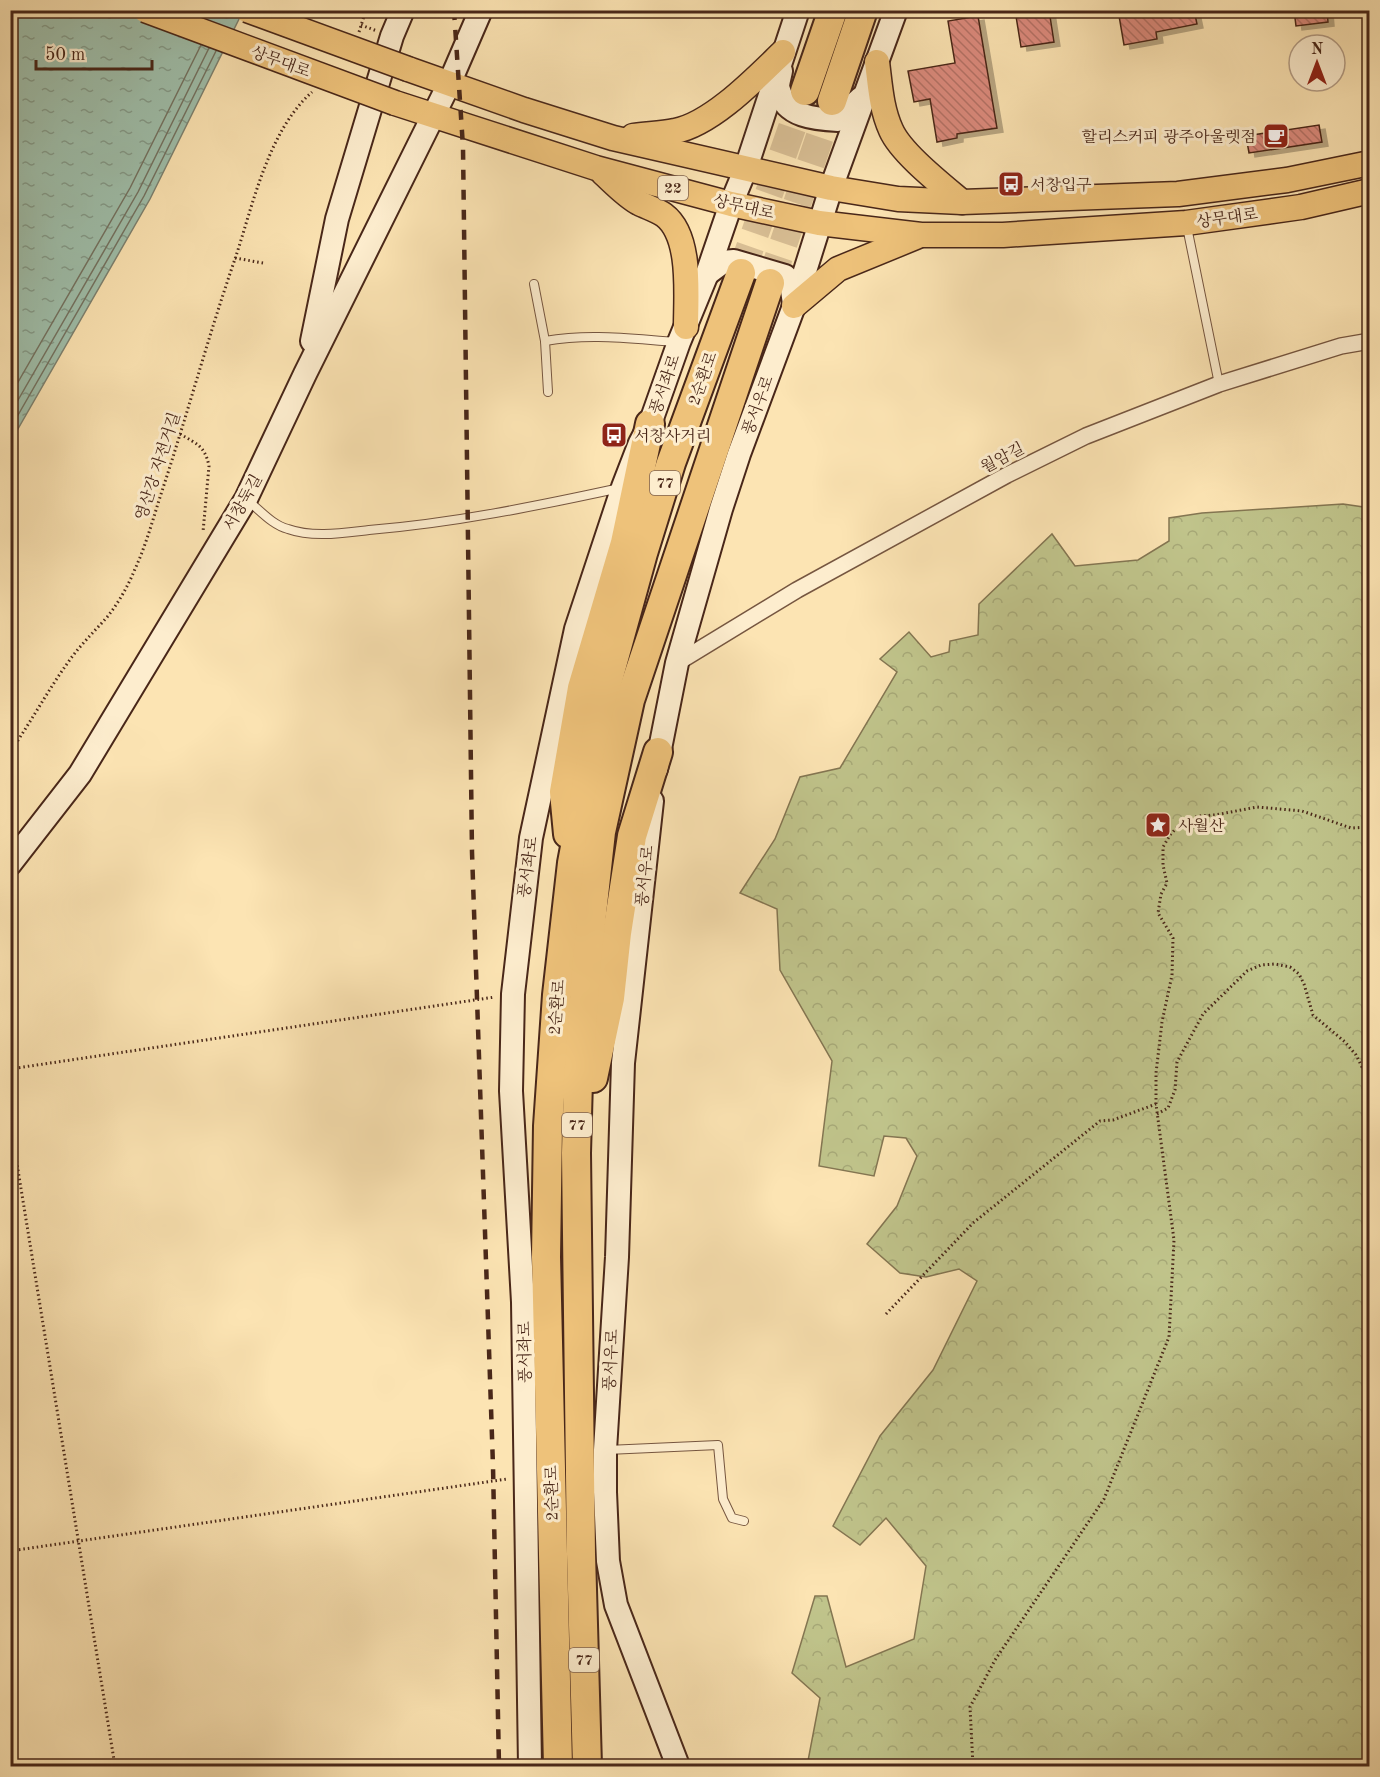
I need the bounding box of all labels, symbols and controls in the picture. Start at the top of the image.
scale bar [36,33,152,71]
north arrow [1287,33,1347,93]
text: N [1311,42,1324,58]
street label: 상무대로 [249,44,313,81]
text: 50 m [45,46,85,64]
cafe icon: 할리스커피 광주아울렛점 [1261,121,1291,151]
place label: 할리스커피 광주아울렛점 [1082,129,1256,146]
bus stop icon: 서창입구 [996,169,1026,199]
road number: 22 [658,176,688,200]
place label: 서창입구 [1030,177,1092,194]
street label: 상무대로 [712,192,776,223]
street label: 상무대로 [1195,206,1260,231]
street label: 2순환로 [685,349,721,408]
street label: 풍서좌로 [646,352,684,416]
street label: 풍서우로 [739,373,777,437]
street label: 영산강 자전거길 [133,410,184,523]
bus stop icon: 서창사거리 [599,420,629,450]
place label: 서창사거리 [634,428,711,445]
street label: 월암길 [978,440,1027,477]
road number: 77 [650,471,680,495]
street label: 서창둑길 [221,472,266,534]
place icon: 사월산 [1143,810,1173,840]
place label: 사월산 [1178,818,1225,835]
street label: 풍서좌로 [515,835,541,899]
street label: 풍서우로 [633,844,657,908]
street label: 2순환로 [546,978,568,1036]
road number: 77 [562,1113,592,1137]
street label: 풍서좌로 [515,1320,535,1383]
street label: 풍서우로 [600,1328,622,1391]
street label: 2순환로 [543,1464,561,1521]
road number: 77 [569,1648,599,1672]

